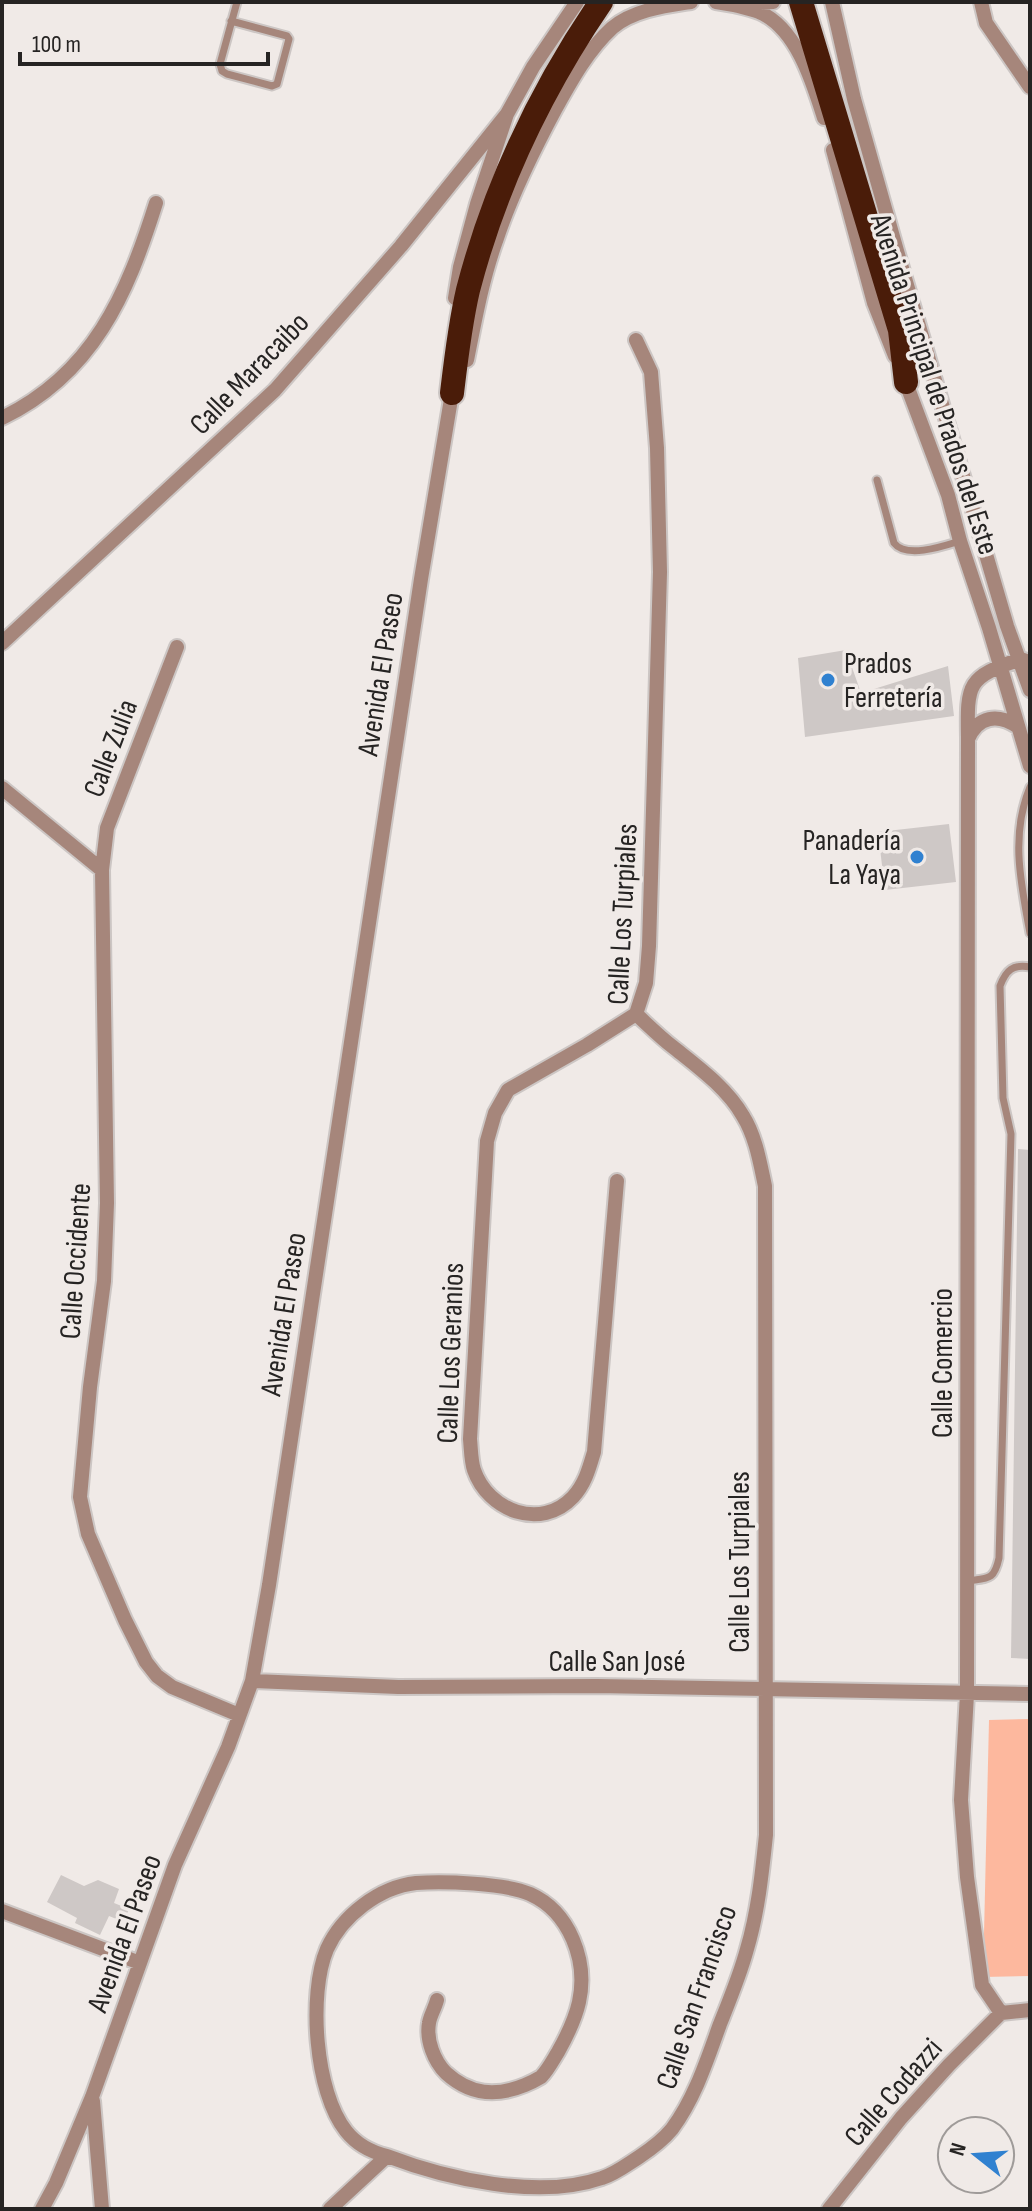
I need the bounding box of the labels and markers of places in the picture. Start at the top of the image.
place label: Prados Ferretería [844,646,942,716]
marker: Prados Ferretería [819,671,837,689]
place label: Panadería La Yaya [802,823,901,893]
marker: Panadería La Yaya [908,848,926,866]

